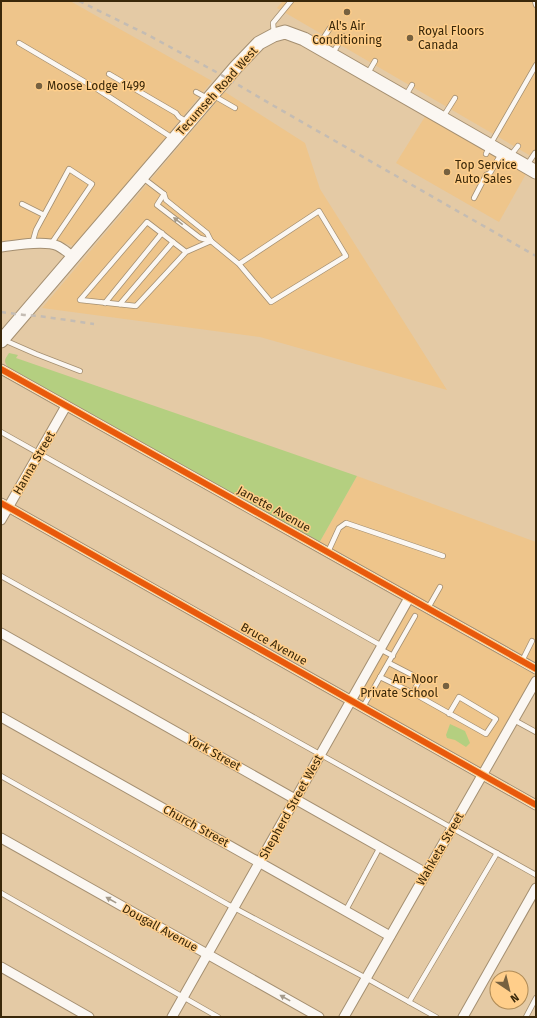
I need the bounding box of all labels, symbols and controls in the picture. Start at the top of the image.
marker: Al's Air Conditioning [342,7,352,17]
place label: Al's Air Conditioning [312,19,383,47]
place label: Royal Floors Canada [418,24,485,52]
marker: Royal Floors Canada [405,33,415,43]
street label: Tecumseh Road West [174,43,261,138]
place label: Moose Lodge 1499 [47,79,145,93]
marker: Moose Lodge 1499 [34,81,44,91]
place label: Top Service Auto Sales [455,158,517,186]
marker: Top Service Auto Sales [442,167,452,177]
one-way arrow [173,217,184,225]
street label: Hanna Street [10,428,58,497]
street label: Janette Avenue [235,483,313,535]
street label: Bruce Avenue [238,620,310,668]
place label: An-Noor Private School [360,672,438,700]
marker: An-Noor Private School [441,681,451,691]
street label: York Street [185,732,244,774]
street label: Shepherd Street West [256,752,326,862]
street label: Church Street [161,802,232,850]
street label: Wahketa Street [413,809,467,888]
one-way arrow [105,896,117,903]
street label: Dougall Avenue [120,901,200,955]
north arrow [489,970,529,1010]
text: N [508,990,521,1005]
one-way arrow [279,994,291,1001]

